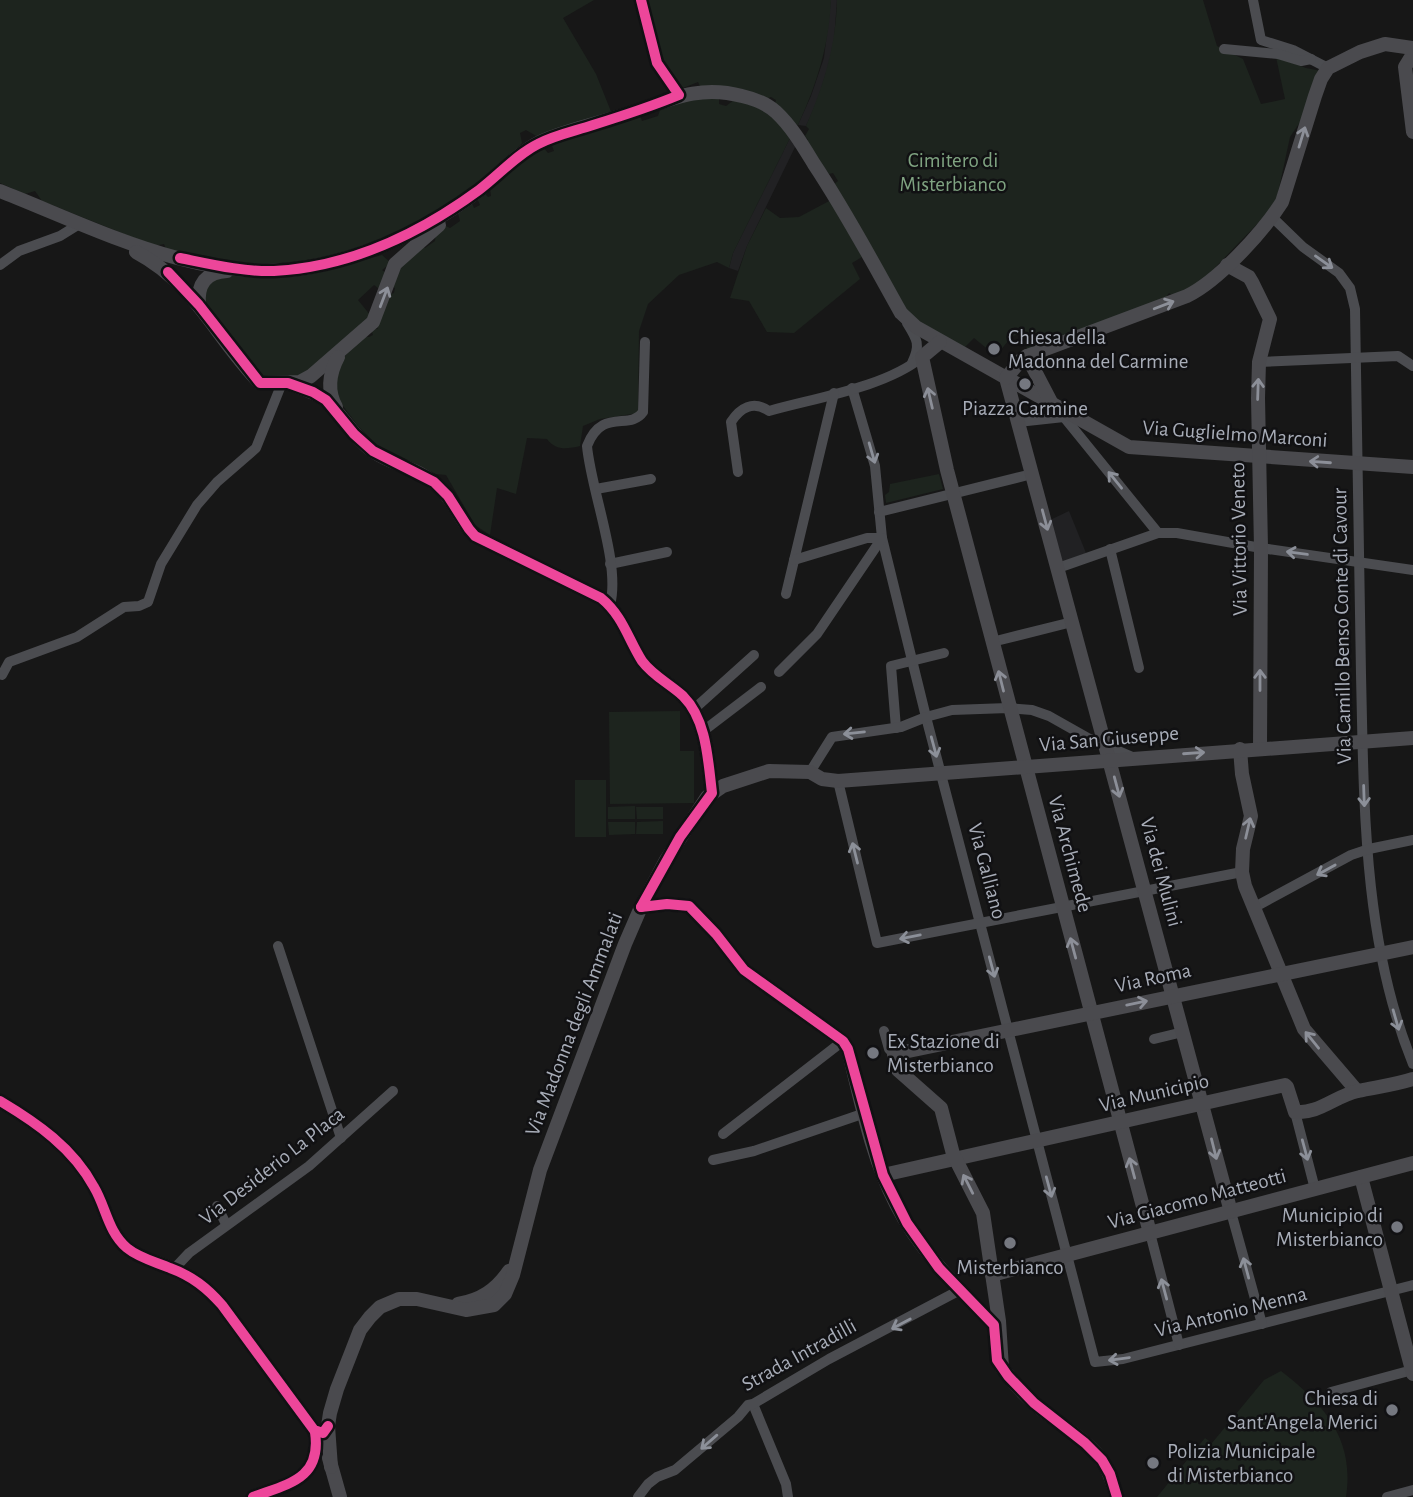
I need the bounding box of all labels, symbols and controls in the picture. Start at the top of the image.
one-way arrow [1297,127,1309,149]
park label: Cimitero di Misterbianco [900,150,1006,195]
one-way arrow [1314,255,1333,269]
one-way arrow [378,287,391,309]
one-way arrow [1152,298,1174,310]
place label: Chiesa della Madonna del Carmine [1008,327,1188,372]
marker: Chiesa della Madonna del Carmine [986,341,1002,357]
marker: Piazza Carmine [1017,376,1033,392]
one-way arrow [1252,378,1265,401]
one-way arrow [923,387,936,410]
place label: Piazza Carmine [962,398,1088,419]
street label: Via Guglielmo Marconi [1142,417,1328,451]
one-way arrow [866,442,879,464]
one-way arrow [1309,455,1332,468]
street label: Via Vittorio Veneto [1227,462,1251,616]
one-way arrow [1107,472,1122,490]
street label: Via Camillo Benso Conte di Cavour [1329,487,1355,764]
one-way arrow [1039,509,1052,531]
one-way arrow [1286,546,1309,559]
one-way arrow [1254,669,1267,692]
one-way arrow [994,670,1007,693]
street label: Via San Giuseppe [1038,722,1180,756]
one-way arrow [843,726,865,739]
one-way arrow [928,735,941,758]
one-way arrow [1182,746,1205,759]
one-way arrow [1111,775,1124,798]
one-way arrow [1358,784,1371,807]
street label: Via Archimede [1044,793,1096,915]
street label: Via dei Mulini [1136,815,1186,929]
one-way arrow [1242,817,1255,840]
street label: Via Galliano [964,821,1010,921]
one-way arrow [848,842,862,865]
one-way arrow [1317,863,1337,877]
street label: Via Madonna degli Ammalati [522,909,626,1139]
one-way arrow [899,930,922,944]
one-way arrow [1066,937,1079,960]
one-way arrow [986,955,999,978]
street label: Via Roma [1113,960,1193,996]
one-way arrow [1125,996,1148,1010]
one-way arrow [1391,1009,1404,1031]
place label: Ex Stazione di Misterbianco [887,1031,1000,1076]
one-way arrow [1305,1031,1320,1049]
marker: Ex Stazione di Misterbianco [865,1045,881,1061]
street label: Via Municipio [1097,1070,1211,1116]
street label: Via Desiderio La Placa [196,1103,349,1229]
one-way arrow [1208,1137,1221,1160]
one-way arrow [1299,1139,1312,1161]
one-way arrow [1124,1157,1137,1179]
street label: Via Giacomo Matteotti [1105,1165,1289,1233]
one-way arrow [960,1174,974,1194]
one-way arrow [1043,1176,1056,1198]
place label: Municipio di Misterbianco [1276,1205,1383,1250]
marker: Municipio di Misterbianco [1389,1219,1405,1235]
marker: Misterbianco [1002,1235,1018,1251]
place label: Misterbianco [957,1257,1063,1278]
one-way arrow [1239,1257,1252,1279]
one-way arrow [1157,1278,1170,1300]
street label: Via Antonio Menna [1153,1283,1310,1341]
street label: Strada Intradilli [738,1315,860,1395]
one-way arrow [891,1317,911,1331]
one-way arrow [1108,1353,1131,1366]
place label: Chiesa di Sant'Angela Merici [1227,1388,1378,1433]
marker: Chiesa di Sant'Angela Merici [1384,1402,1400,1418]
one-way arrow [700,1434,718,1450]
place label: Polizia Municipale di Misterbianco [1167,1441,1316,1486]
marker: Polizia Municipale di Misterbianco [1145,1455,1161,1471]

